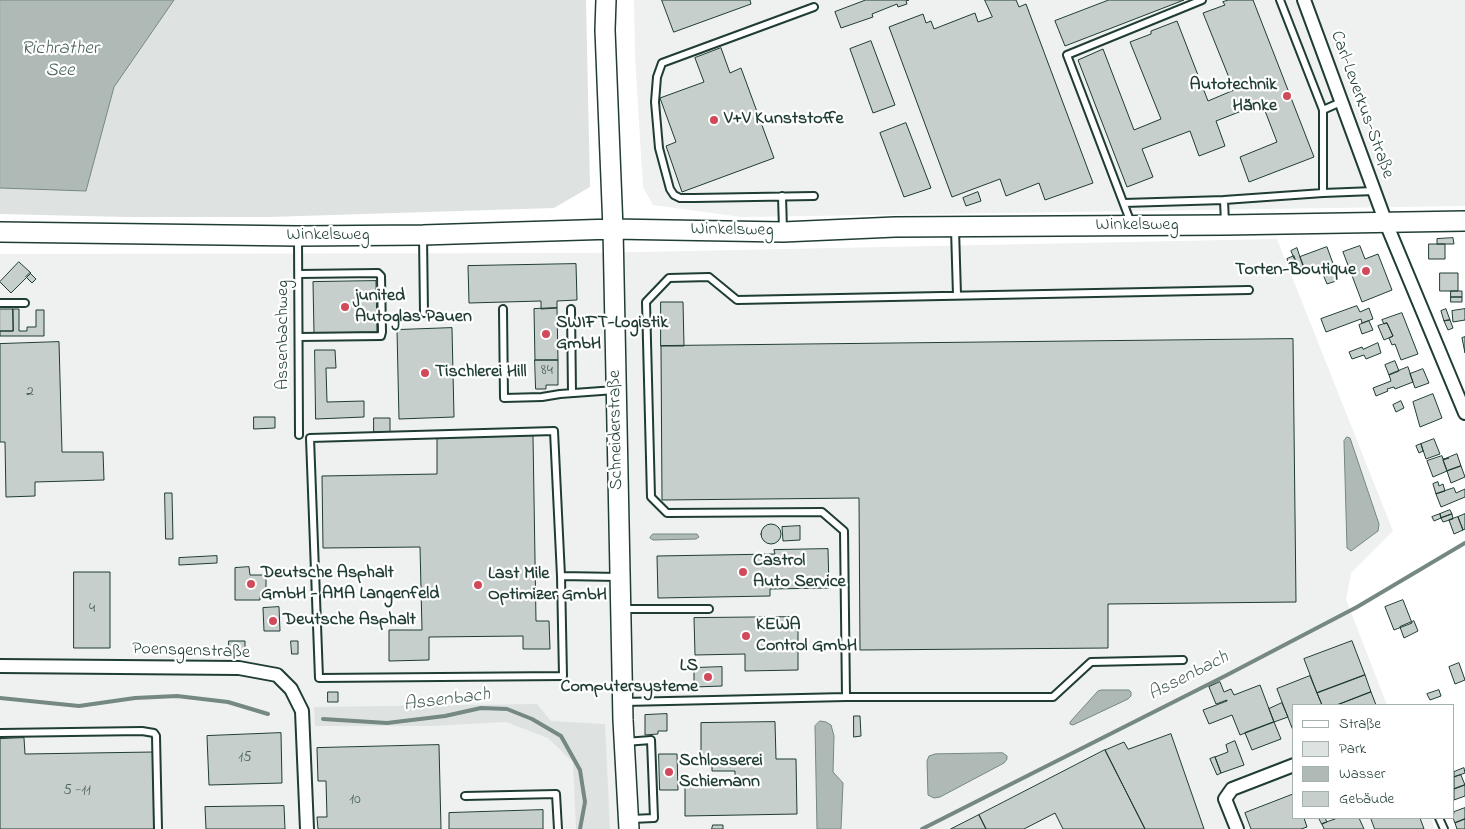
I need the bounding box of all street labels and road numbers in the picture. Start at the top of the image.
street label: Carl-Leverkus-Straße [1324,28,1398,182]
street label: Winkelsweg [1095,215,1179,237]
street label: Winkelsweg [690,219,774,243]
street label: Winkelsweg [286,225,370,247]
street label: Assenbachweg [273,280,295,390]
street label: Schneiderstraße [605,370,629,490]
street label: Poensgenstraße [132,639,250,665]

